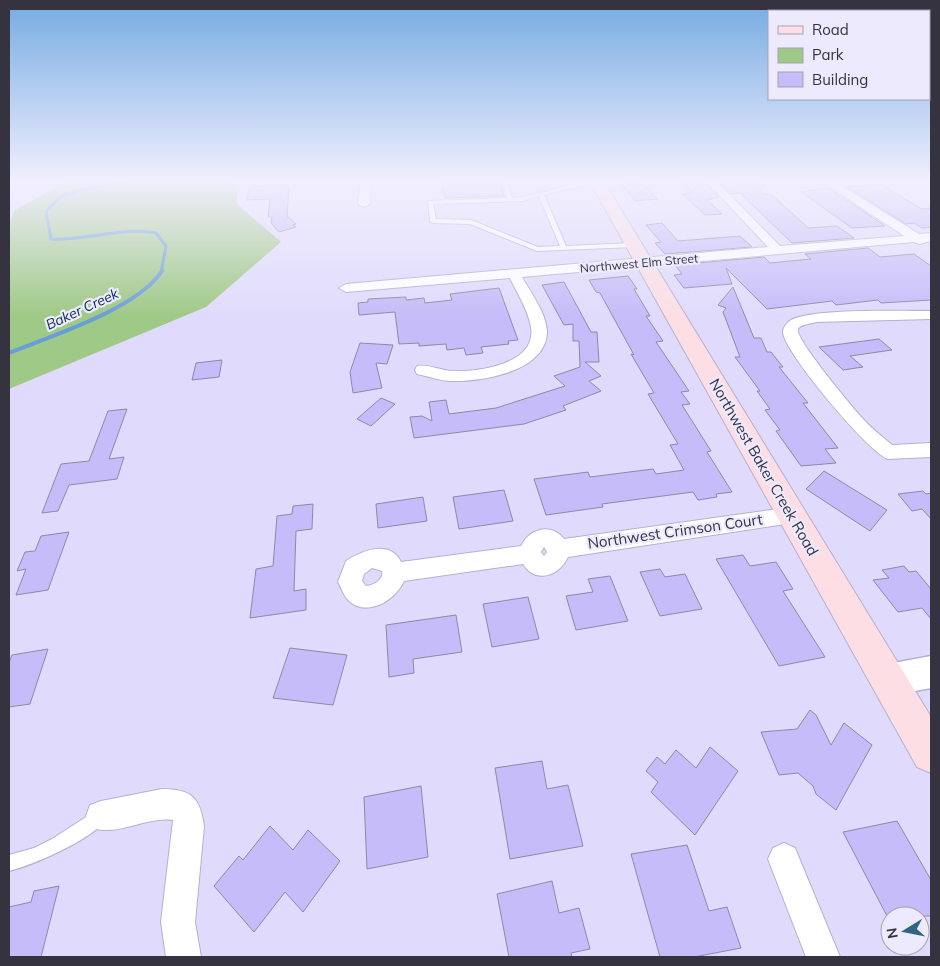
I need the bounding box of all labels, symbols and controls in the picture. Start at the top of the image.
legend [768,10,930,100]
text: Road [812,20,849,39]
text: Park [812,45,844,64]
text: Building [812,70,868,89]
street label: Northwest Elm Street [579,250,699,276]
water label: Baker Creek [43,284,122,334]
street label: Northwest Baker Creek Road [705,375,823,559]
street label: Northwest Crimson Court [586,509,764,553]
north arrow [880,906,930,956]
text: N [882,926,902,940]

